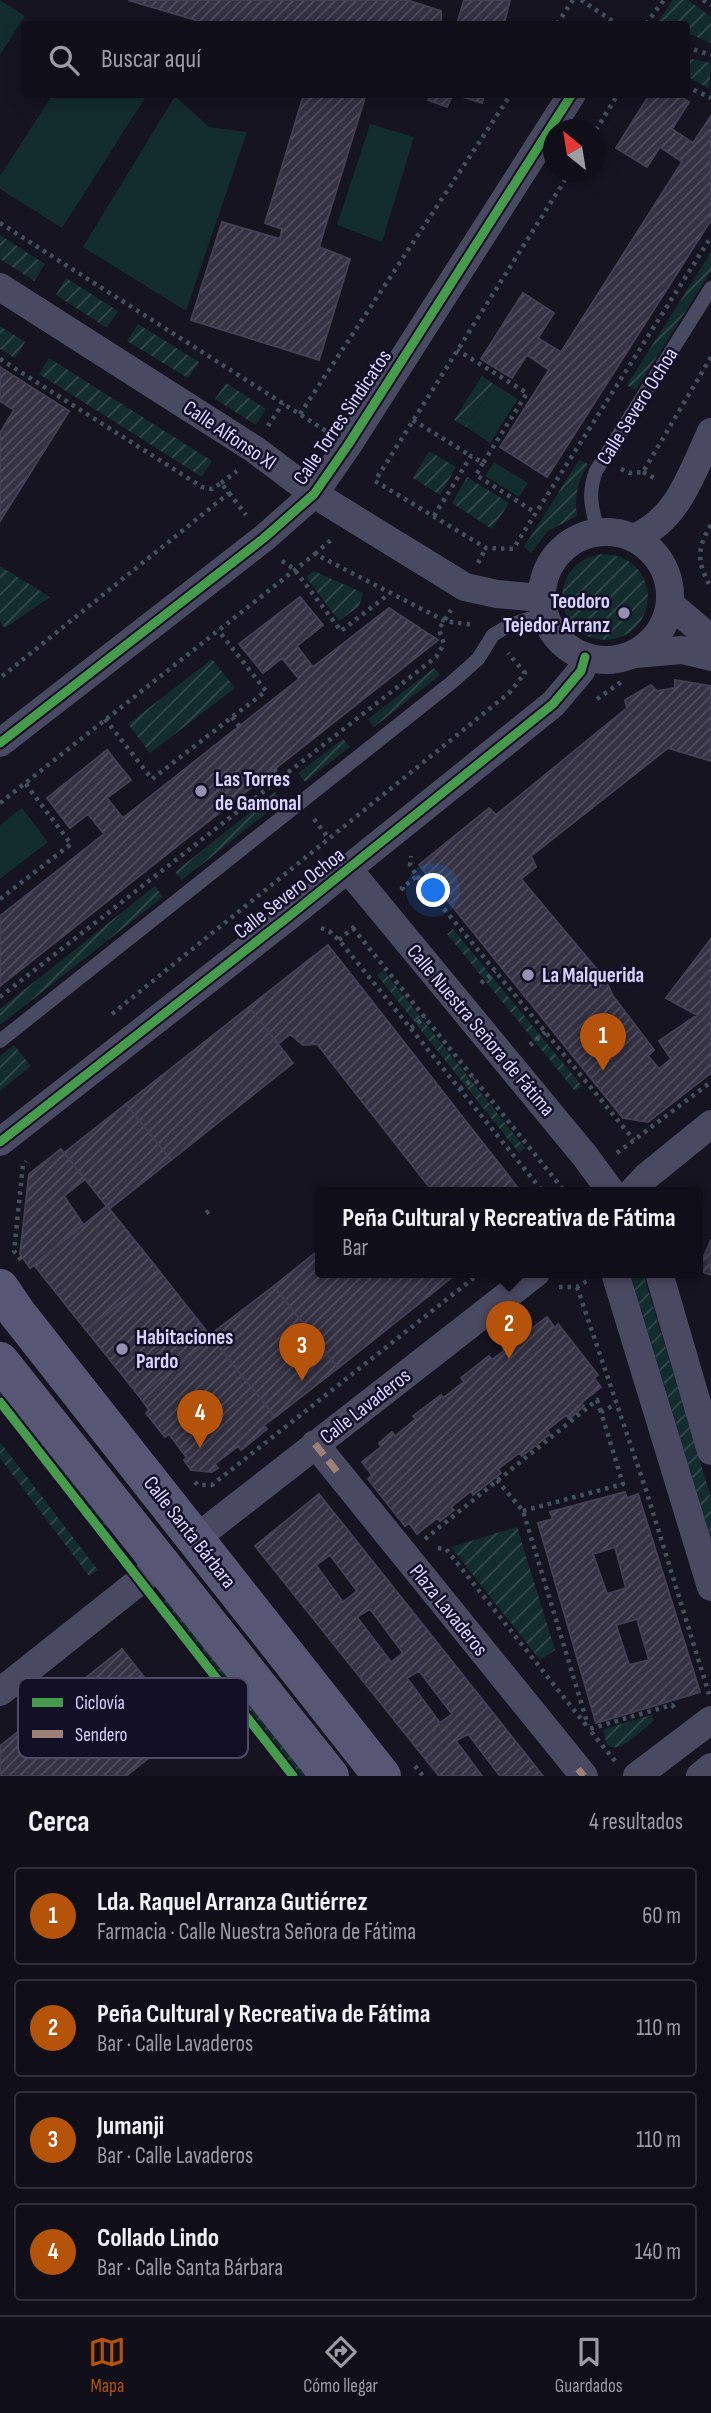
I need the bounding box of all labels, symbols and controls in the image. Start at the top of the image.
search box [21,21,690,98]
icon: search [45,41,83,79]
text: Buscar aquí [101,44,201,75]
north arrow [543,119,606,182]
street label: Calle Severo Ochoa [591,343,683,469]
street label: Calle Torres Sindicatos [288,345,397,490]
street label: Calle Alfonso XI [179,395,281,476]
place label: Teodoro Tejedor Arranz [503,589,610,638]
marker: Teodoro Tejedor Arranz [616,605,632,621]
place label: Las Torres de Gamonal [215,767,301,816]
marker: Las Torres de Gamonal [193,783,209,799]
street label: Calle Severo Ochoa [229,842,350,944]
your location [416,873,450,907]
street label: Calle Nuestra Señora de Fátima [401,939,560,1121]
place label: La Malquerida [542,963,644,988]
marker: La Malquerida [520,967,536,983]
pin: 1 [580,1013,626,1071]
popup [315,1187,703,1278]
text: Peña Cultural y Recreativa de Fátima [342,1203,676,1234]
text: Bar [342,1234,368,1262]
pin: 2 [486,1301,532,1359]
pin: 3 [279,1323,325,1381]
place label: Habitaciones Pardo [136,1325,233,1374]
marker: Habitaciones Pardo [114,1341,130,1357]
street label: Calle Lavaderos [315,1363,416,1450]
pin: 4 [177,1390,223,1448]
street label: Calle Santa Bárbara [138,1471,241,1593]
street label: Plaza Lavaderos [404,1559,493,1661]
legend [18,1678,248,1758]
text: Ciclovía [75,1692,125,1715]
text: Sendero [75,1724,128,1747]
text: Cerca [28,1804,90,1840]
text: 4 resultados [589,1808,683,1836]
text: Lda. Raquel Arranza Gutiérrez [97,1887,367,1918]
text: 1 [48,1902,58,1930]
text: 60 m [642,1902,681,1930]
text: Farmacia · Calle Nuestra Señora de Fátima [97,1918,416,1946]
text: Peña Cultural y Recreativa de Fátima [97,1999,430,2030]
text: 2 [48,2014,58,2042]
text: 110 m [636,2014,681,2042]
text: Bar · Calle Lavaderos [97,2030,253,2058]
text: Jumanji [97,2111,164,2142]
text: 3 [48,2126,58,2154]
text: 110 m [636,2126,681,2154]
text: Bar · Calle Lavaderos [97,2142,253,2170]
text: Collado Lindo [97,2223,219,2254]
text: 4 [48,2238,58,2266]
text: 140 m [635,2238,681,2266]
text: Bar · Calle Santa Bárbara [97,2254,283,2282]
tab: Mapa [88,2333,126,2398]
tab: Cómo llegar [303,2333,378,2398]
tab: Guardados [555,2333,623,2398]

